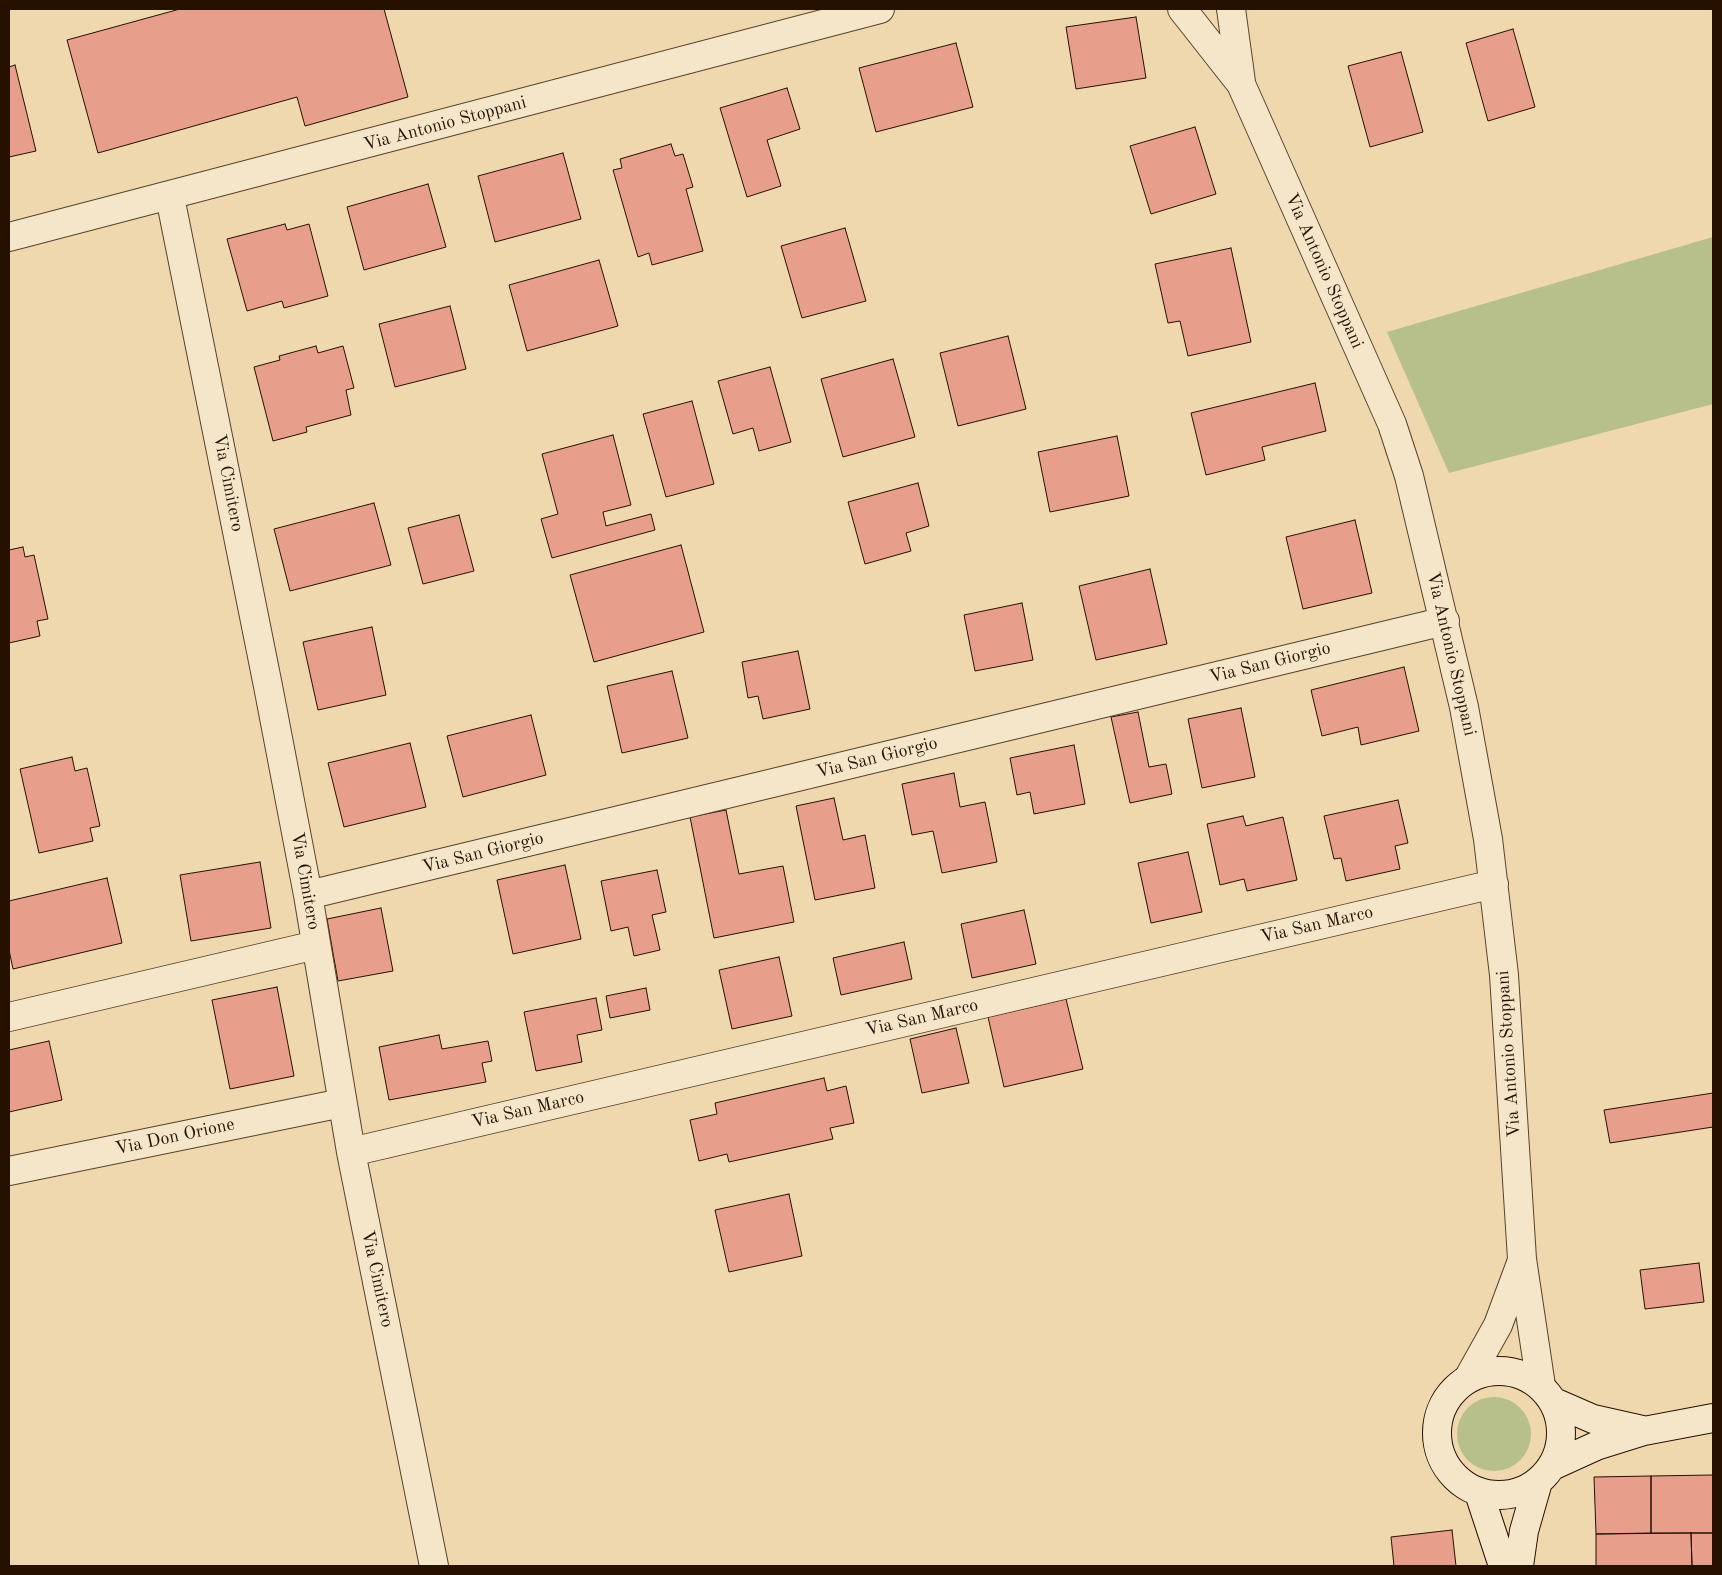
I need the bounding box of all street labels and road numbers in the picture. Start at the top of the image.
street label: Via Antonio Stoppani [361,92,529,156]
street label: Via Antonio Stoppani [1280,190,1368,352]
street label: Via Cimitero [208,432,248,534]
street label: Via Antonio Stoppani [1422,570,1480,738]
street label: Via San Giorgio [1207,637,1333,689]
street label: Via San Giorgio [814,732,940,784]
street label: Via San Giorgio [420,827,546,879]
street label: Via Cimitero [286,830,324,932]
street label: Via San Marco [1259,902,1375,948]
street label: Via Antonio Stoppani [1492,970,1526,1138]
street label: Via San Marco [864,995,980,1041]
street label: Via San Marco [470,1087,586,1133]
street label: Via Don Orione [113,1114,237,1160]
street label: Via Cimitero [356,1228,398,1330]

